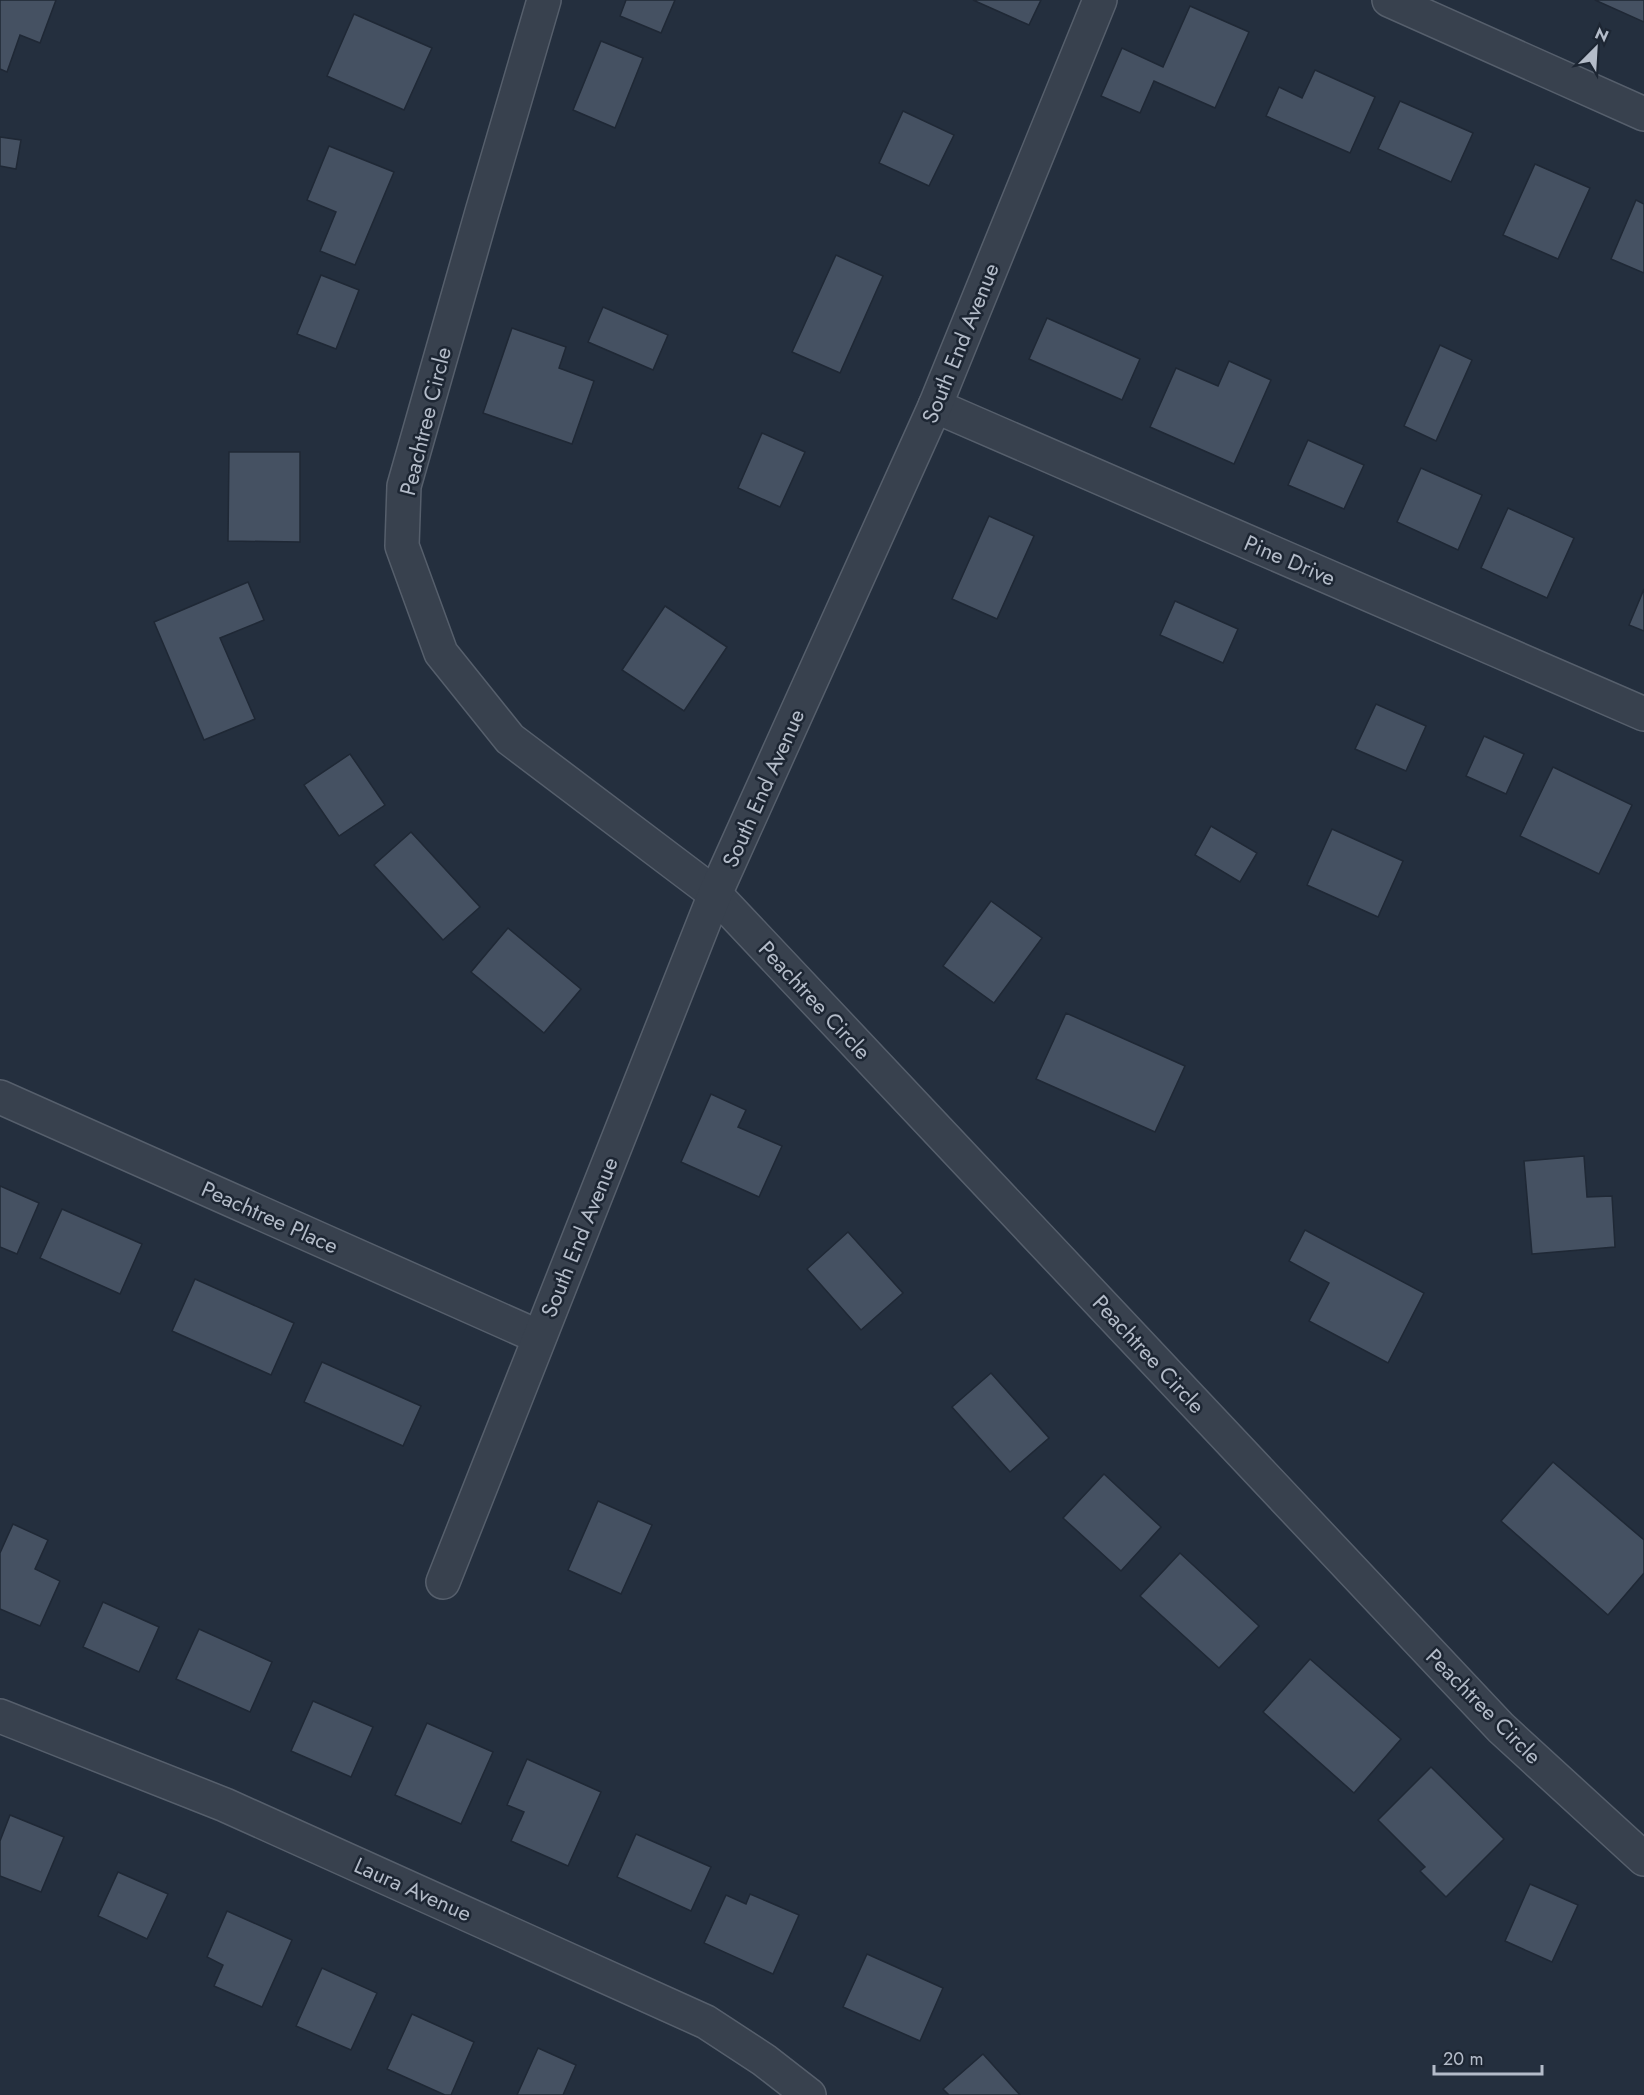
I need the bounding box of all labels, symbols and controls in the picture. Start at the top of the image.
north arrow [1566,18,1626,78]
text: N [1591,22,1612,48]
street label: South End Avenue [913,258,1007,428]
street label: Peachtree Circle [391,343,459,499]
street label: Pine Drive [1239,526,1341,594]
street label: South End Avenue [714,704,812,872]
street label: Peachtree Circle [751,933,879,1067]
street label: South End Avenue [532,1152,626,1322]
street label: Peachtree Place [196,1173,344,1261]
street label: Peachtree Circle [1085,1287,1213,1421]
street label: Peachtree Circle [1419,1641,1549,1771]
street label: Laura Avenue [349,1849,477,1929]
scale bar [1434,2038,1542,2076]
text: 20 m [1443,2046,1483,2072]

